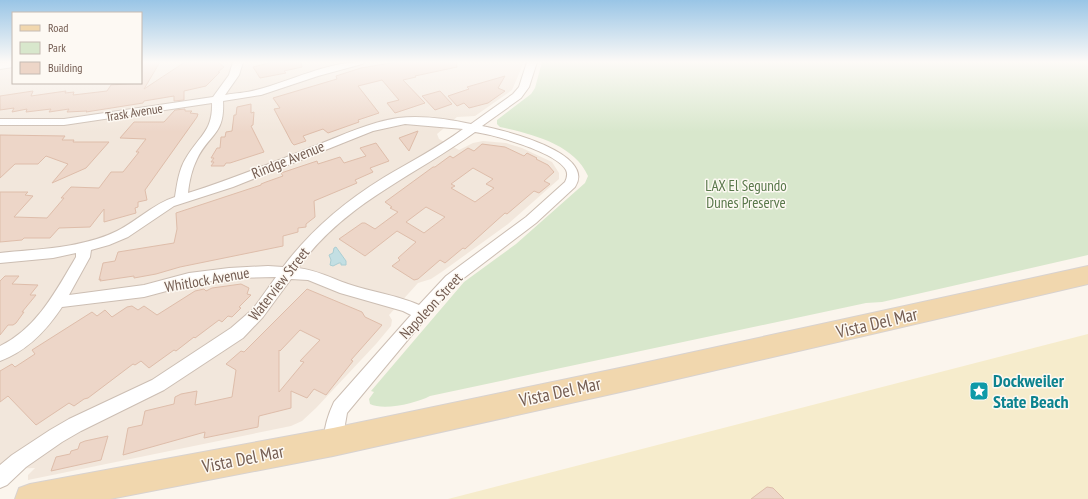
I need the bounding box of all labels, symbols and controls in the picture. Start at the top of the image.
legend [12,12,142,84]
text: Road [48,20,68,35]
text: Park [48,40,66,55]
text: Building [48,60,83,75]
street label: Trask Avenue [104,100,164,125]
street label: Rindge Avenue [249,136,327,183]
park label: LAX El Segundo Dunes Preserve [705,176,787,212]
street label: Waterview Street [244,243,313,324]
street label: Whitlock Avenue [163,263,251,296]
street label: Napoleon Street [395,268,466,343]
street label: Vista Del Mar [833,302,920,343]
place label: Dockweiler State Beach [993,369,1069,413]
street label: Vista Del Mar [516,372,603,412]
place icon: Dockweiler State Beach [968,380,990,402]
street label: Vista Del Mar [199,439,286,478]

